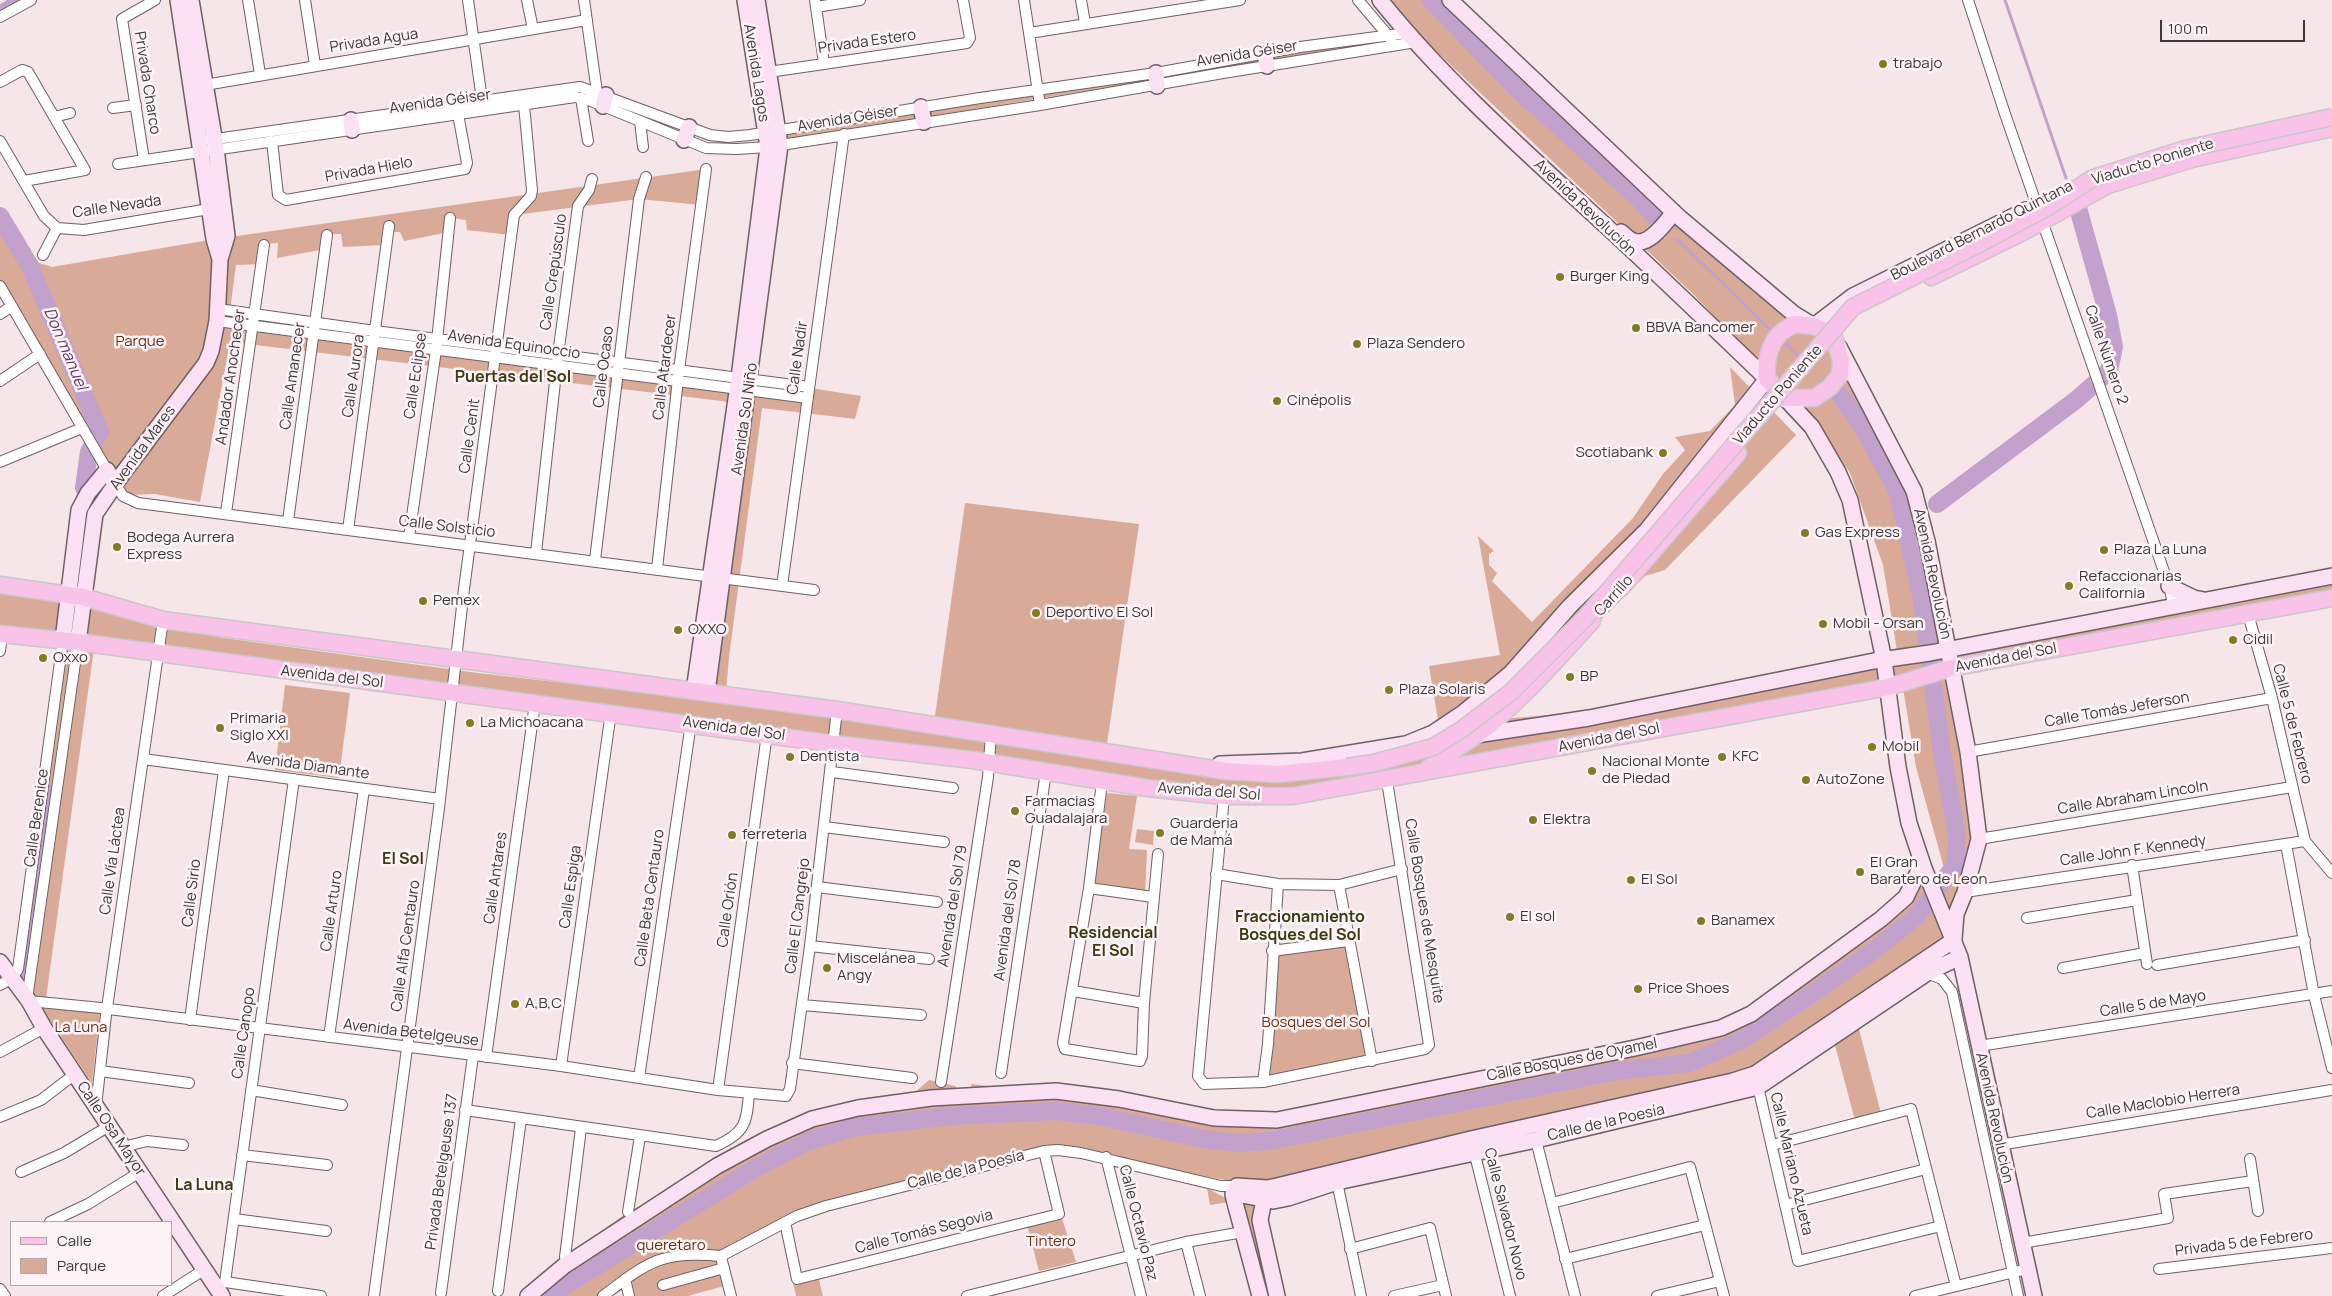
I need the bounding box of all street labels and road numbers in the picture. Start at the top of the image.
street label: Avenida Lagos [739,23,773,123]
street label: Privada Agua [328,25,420,57]
street label: Privada Estero [817,26,917,58]
street label: Privada Charco [130,30,164,136]
street label: Avenida Géiser [1195,37,1299,71]
street label: Avenida Géiser [388,86,492,118]
street label: Avenida Géiser [796,102,900,136]
street label: Viaducto Poniente [2090,135,2216,189]
street label: Privada Hielo [324,153,414,187]
street label: Avenida Revolución [1530,156,1640,260]
street label: Boulevard Bernardo Quintana [1888,177,2076,285]
street label: Calle Nevada [72,192,162,222]
street label: Calle Crepúsculo [537,213,571,331]
street label: Calle Número 2 [2081,303,2131,407]
street label: Andador Anochecer [213,308,249,446]
street label: Calle Atardecer [650,313,680,421]
street label: Calle Nadir [784,320,812,396]
street label: Calle Amanecer [277,321,309,431]
street label: Calle Ocaso [590,325,618,409]
street label: Avenida Equinoccio [447,327,581,363]
street label: Calle Eclipse [401,332,431,420]
street label: Calle Aurora [339,333,369,419]
street label: Viaducto Poniente [1730,341,1826,449]
street label: Avenida Sol Niño [728,362,762,476]
street label: Calle Cenit [456,397,484,475]
street label: Avenida Mares [106,402,180,494]
street label: Avenida Revolución [1909,507,1955,641]
street label: Calle Solsticio [398,512,496,542]
street label: Carrillo [1591,572,1637,620]
street label: Avenida del Sol [1954,639,2058,677]
street label: Avenida del Sol [280,662,384,692]
street label: Calle 5 de Febrero [2268,662,2316,786]
street label: Calle Tomás Jeferson [2043,688,2191,732]
street label: Avenida del Sol [682,713,786,745]
street label: Avenida del Sol [1557,719,1661,757]
street label: Avenida Diamante [245,748,371,784]
street label: Calle Berenice [21,768,53,868]
street label: Calle Abraham Lincoln [2057,777,2209,819]
street label: Avenida del Sol [1157,779,1261,805]
street label: Calle Vía Láctea [97,806,129,916]
street label: Calle Bosques de Mesquite [1400,817,1448,1005]
street label: Calle Beta Centauro [631,828,669,968]
street label: Calle Antares [481,831,511,925]
street label: Calle John F. Kennedy [2059,832,2207,870]
street label: Calle Espiga [556,844,586,930]
street label: Avenida del Sol 79 [934,844,972,968]
street label: Calle El Cangrejo [782,857,814,975]
street label: Calle Sirio [179,858,205,928]
street label: Avenida del Sol 78 [991,858,1025,982]
street label: Calle Arturo [317,869,347,953]
street label: Calle Orión [714,871,742,949]
street label: Calle Alfa Centauro [388,879,424,1013]
street label: Calle Canopo [229,986,259,1080]
street label: Calle 5 de Mayo [2099,987,2207,1021]
street label: Avenida Betelgeuse [342,1016,480,1050]
street label: Calle Bosques de Oyamel [1485,1035,1659,1085]
street label: Avenida Revolución [1971,1051,2017,1185]
street label: Calle Osa Mayor [73,1078,149,1180]
street label: Calle Maclobio Herrera [2085,1081,2241,1123]
street label: Calle Mariano Azueta [1766,1091,1816,1237]
street label: Privada Betelgeuse 137 [422,1093,462,1251]
street label: Calle de la Poesía [1546,1101,1666,1145]
street label: Calle Salvador Novo [1480,1146,1530,1282]
street label: Calle de la Poesía [906,1147,1026,1193]
street label: Calle Octavio Paz [1115,1163,1161,1283]
street label: Calle Tomás Segovia [853,1206,995,1258]
street label: Privada 5 de Febrero [2174,1226,2314,1260]

